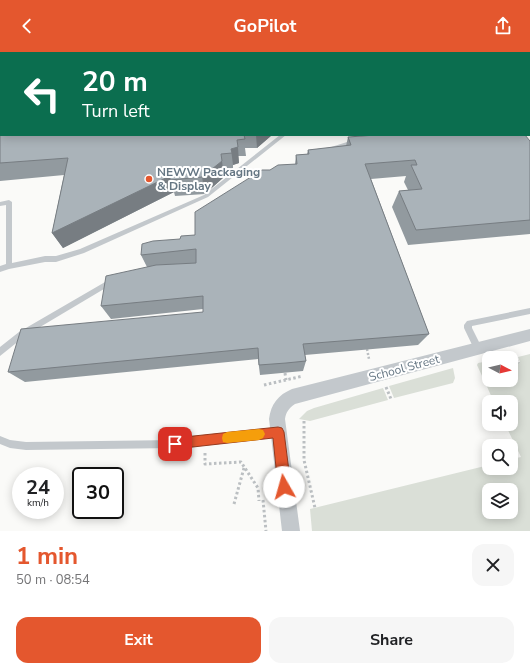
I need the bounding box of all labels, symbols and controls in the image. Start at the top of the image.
text: GoPilot [234,14,296,38]
icon: back [16,15,38,37]
icon: share [492,15,514,37]
text: 20 m [82,63,148,101]
icon: left [16,68,68,120]
text: Turn left [82,99,150,123]
place label: NEWW Packaging & Display [157,164,260,194]
marker: NEWW Packaging & Display [144,174,154,184]
street label: School Street [367,351,442,385]
north arrow [482,351,518,387]
map controls [482,351,518,519]
button: sound [482,395,518,431]
pin [158,427,192,461]
icon: arrive [164,433,186,455]
button: search [482,439,518,475]
position arrow [263,466,305,508]
speed limit sign: 30 [72,467,124,519]
text: 24 [26,474,50,501]
button: layers [482,483,518,519]
text: km/h [27,496,49,510]
text: 1 min [16,540,78,572]
button: close [472,544,514,586]
text: 50 m · 08:54 [16,571,90,589]
button: Exit [16,617,261,663]
button: Share [269,617,514,663]

